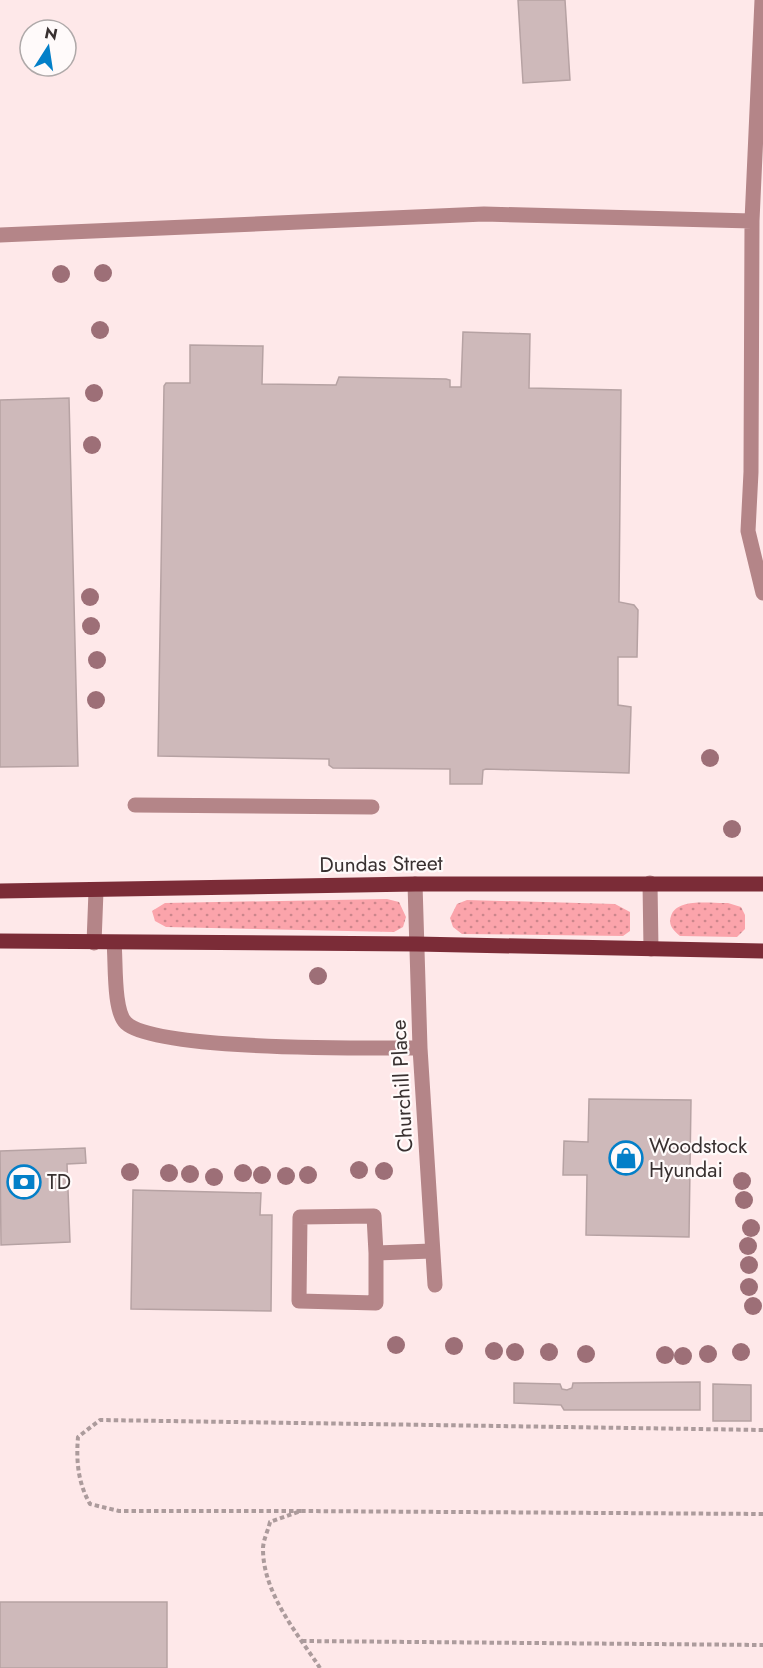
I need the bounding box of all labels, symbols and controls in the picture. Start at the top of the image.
north arrow [18,18,78,78]
text: N [42,21,60,46]
street label: Dundas Street [319,848,443,880]
street label: Churchill Place [384,1019,420,1153]
place label: Woodstock Hyundai [649,1131,748,1185]
shop icon: Woodstock Hyundai [608,1140,644,1176]
bank icon: TD [6,1164,42,1200]
place label: TD [47,1167,71,1197]

